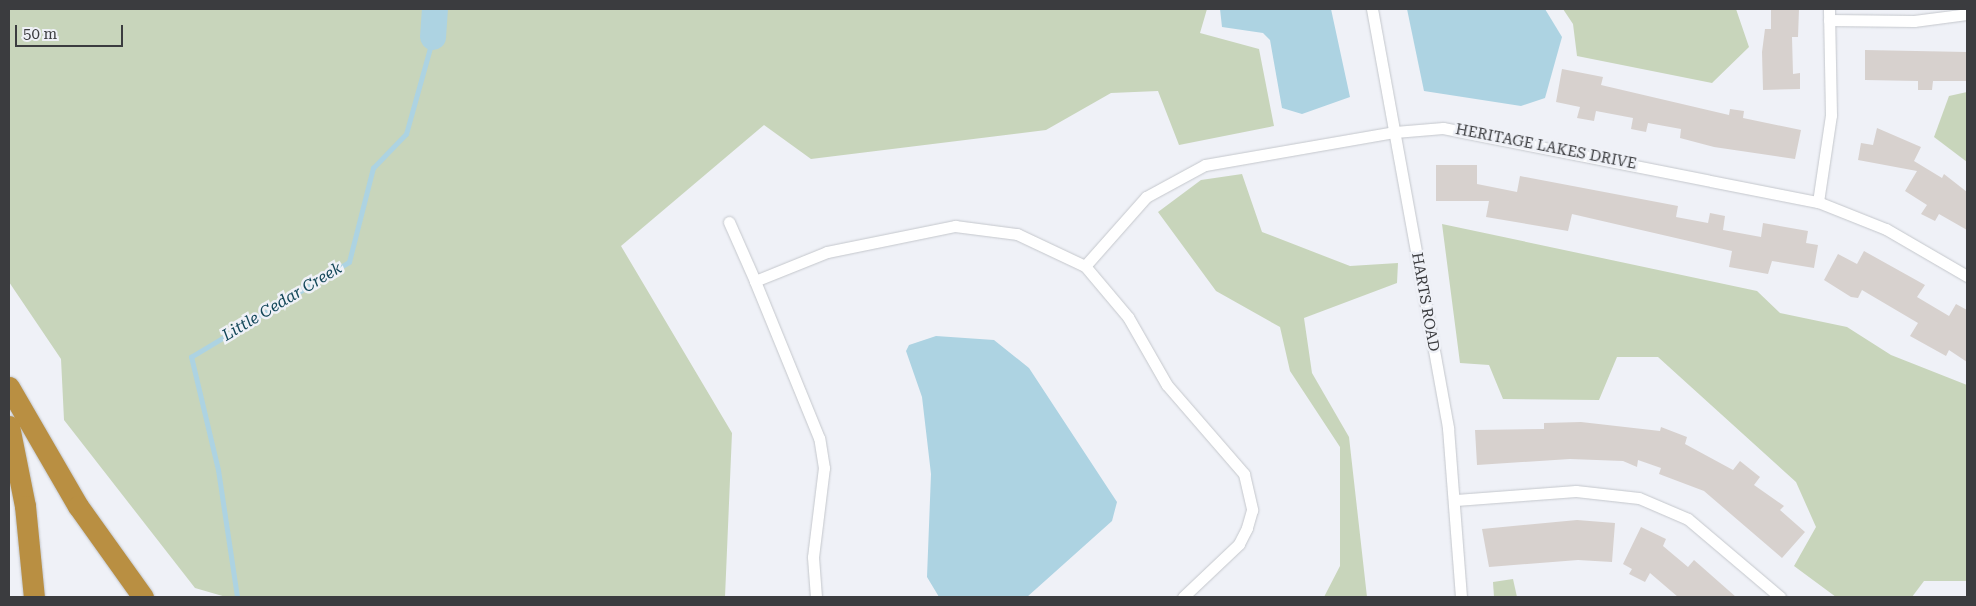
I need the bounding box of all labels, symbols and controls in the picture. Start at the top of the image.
scale bar [18,15,125,47]
text: 50 m [23,25,57,43]
street label: HERITAGE LAKES DRIVE [1454,121,1638,173]
street label: HARTS ROAD [1407,251,1443,353]
water label: Little Cedar Creek [219,259,345,345]

